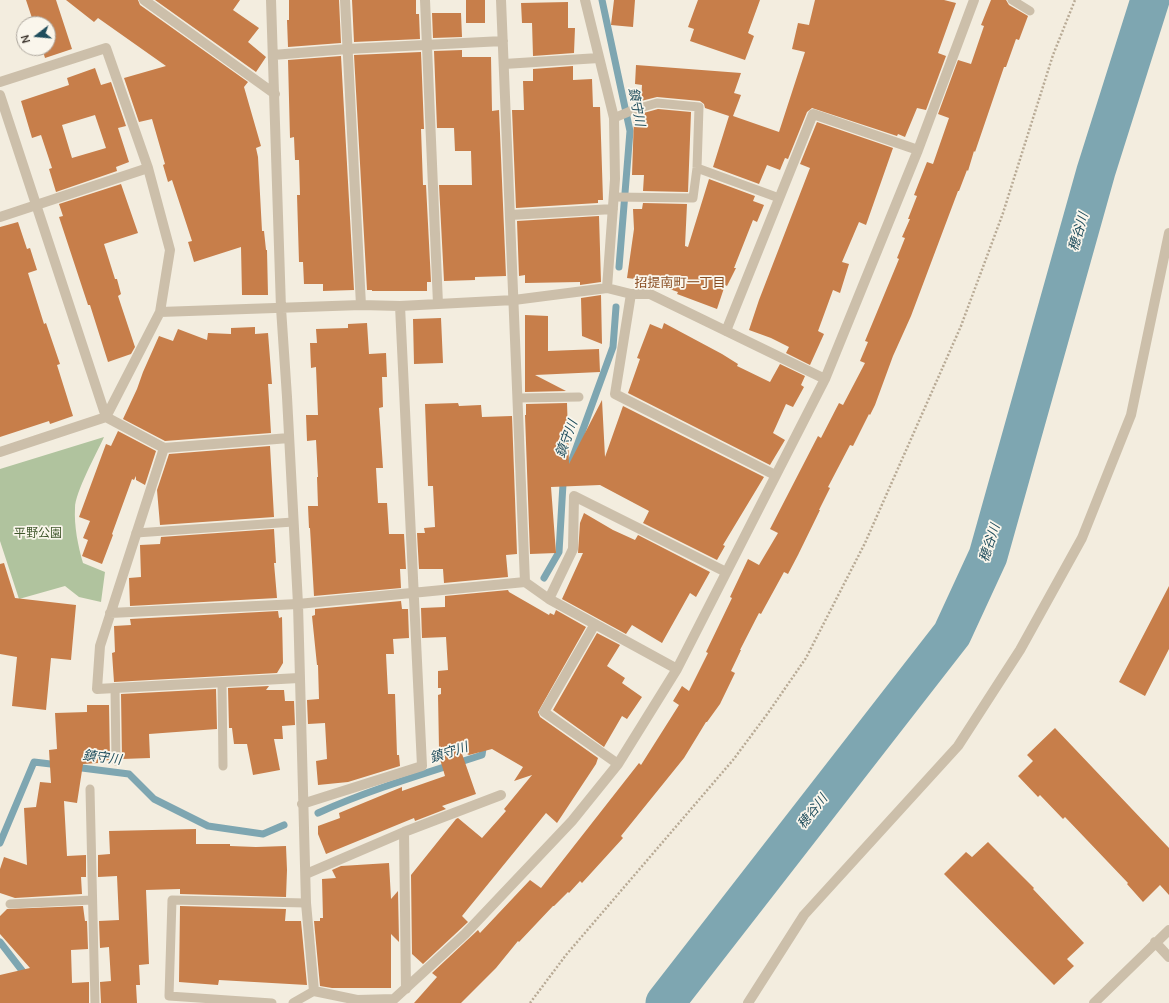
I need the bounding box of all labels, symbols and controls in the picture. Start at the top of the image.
north arrow [16,16,56,56]
text: N [17,33,33,45]
water label: 鎮守川 [625,86,647,128]
water label: 穂谷川 [1066,211,1092,253]
district label: 招提南町一丁目 [635,275,725,291]
water label: 鎮守川 [553,418,581,460]
water label: 穂谷川 [977,522,1003,564]
park label: 平野公園 [14,527,62,541]
water label: 鎮守川 [428,740,470,766]
water label: 鎮守川 [82,748,122,768]
water label: 穂谷川 [795,792,831,832]

